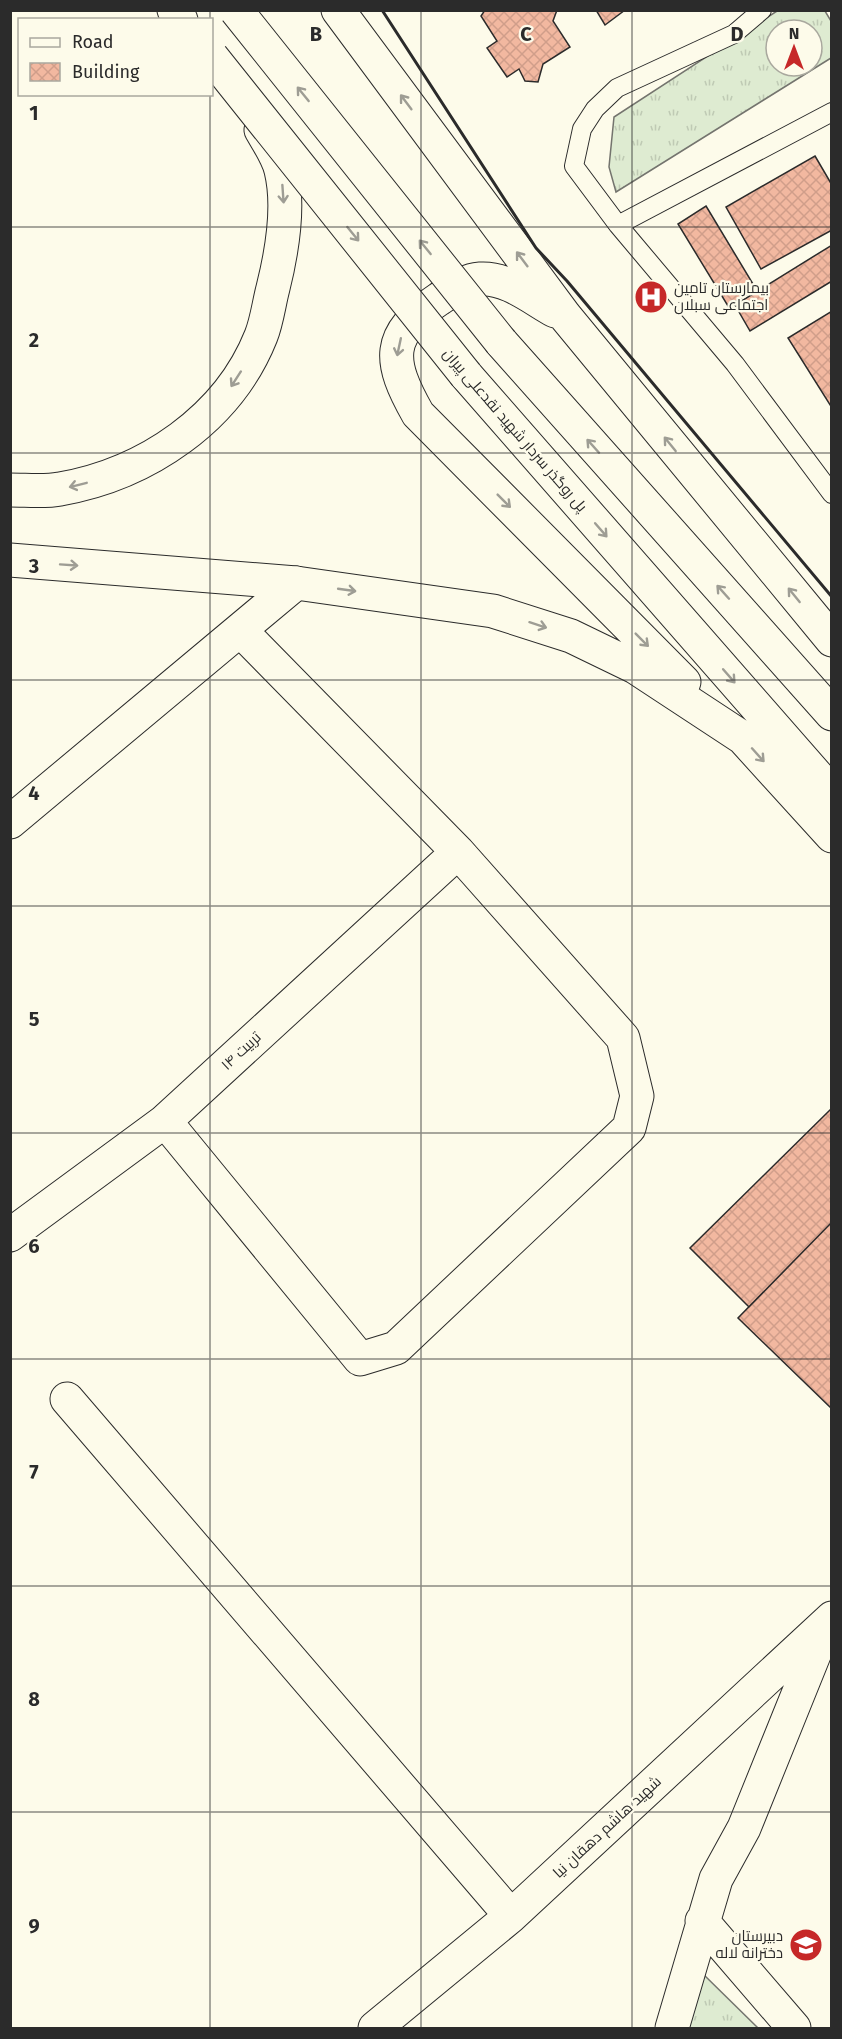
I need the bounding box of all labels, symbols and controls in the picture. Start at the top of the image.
legend [18,18,213,96]
north arrow [764,18,824,78]
text: B [310,22,322,46]
text: C [520,22,532,46]
text: D [730,22,744,46]
text: N [789,24,799,43]
text: Road [72,31,114,53]
text: Building [72,61,140,83]
one-way arrow [297,87,310,103]
one-way arrow [400,95,413,111]
text: 1 [29,101,39,125]
one-way arrow [278,183,289,203]
one-way arrow [346,226,360,241]
one-way arrow [418,239,431,255]
one-way arrow [516,252,529,268]
hospital icon: بیمارستان تامین اجتماعی سبلان [633,279,669,315]
place label: بیمارستان تامین اجتماعی سبلان [674,279,769,315]
text: 2 [29,328,39,352]
one-way arrow [393,337,404,356]
street label: پل روگذر سردار شهید نقدعلی پیران [438,345,591,516]
one-way arrow [230,371,243,388]
one-way arrow [664,436,677,452]
one-way arrow [587,438,600,454]
one-way arrow [69,479,88,491]
one-way arrow [497,494,512,509]
one-way arrow [594,522,608,537]
text: 3 [28,554,39,578]
one-way arrow [58,560,78,571]
one-way arrow [336,584,356,595]
one-way arrow [716,585,730,600]
one-way arrow [788,587,801,603]
one-way arrow [528,620,547,631]
one-way arrow [634,632,649,647]
one-way arrow [722,669,736,684]
one-way arrow [751,747,765,762]
text: 4 [28,781,40,805]
text: 5 [29,1007,40,1031]
street label: تربیت ۱۴ [217,1028,265,1074]
text: 6 [28,1234,40,1258]
text: 7 [29,1460,39,1484]
text: 8 [28,1687,40,1711]
street label: شهید هاشم دهقان نیا [549,1772,666,1883]
text: 9 [28,1914,40,1938]
place label: دبیرستان دخترانه لاله [715,1927,783,1962]
school or university icon: دبیرستان دخترانه لاله [788,1927,824,1963]

